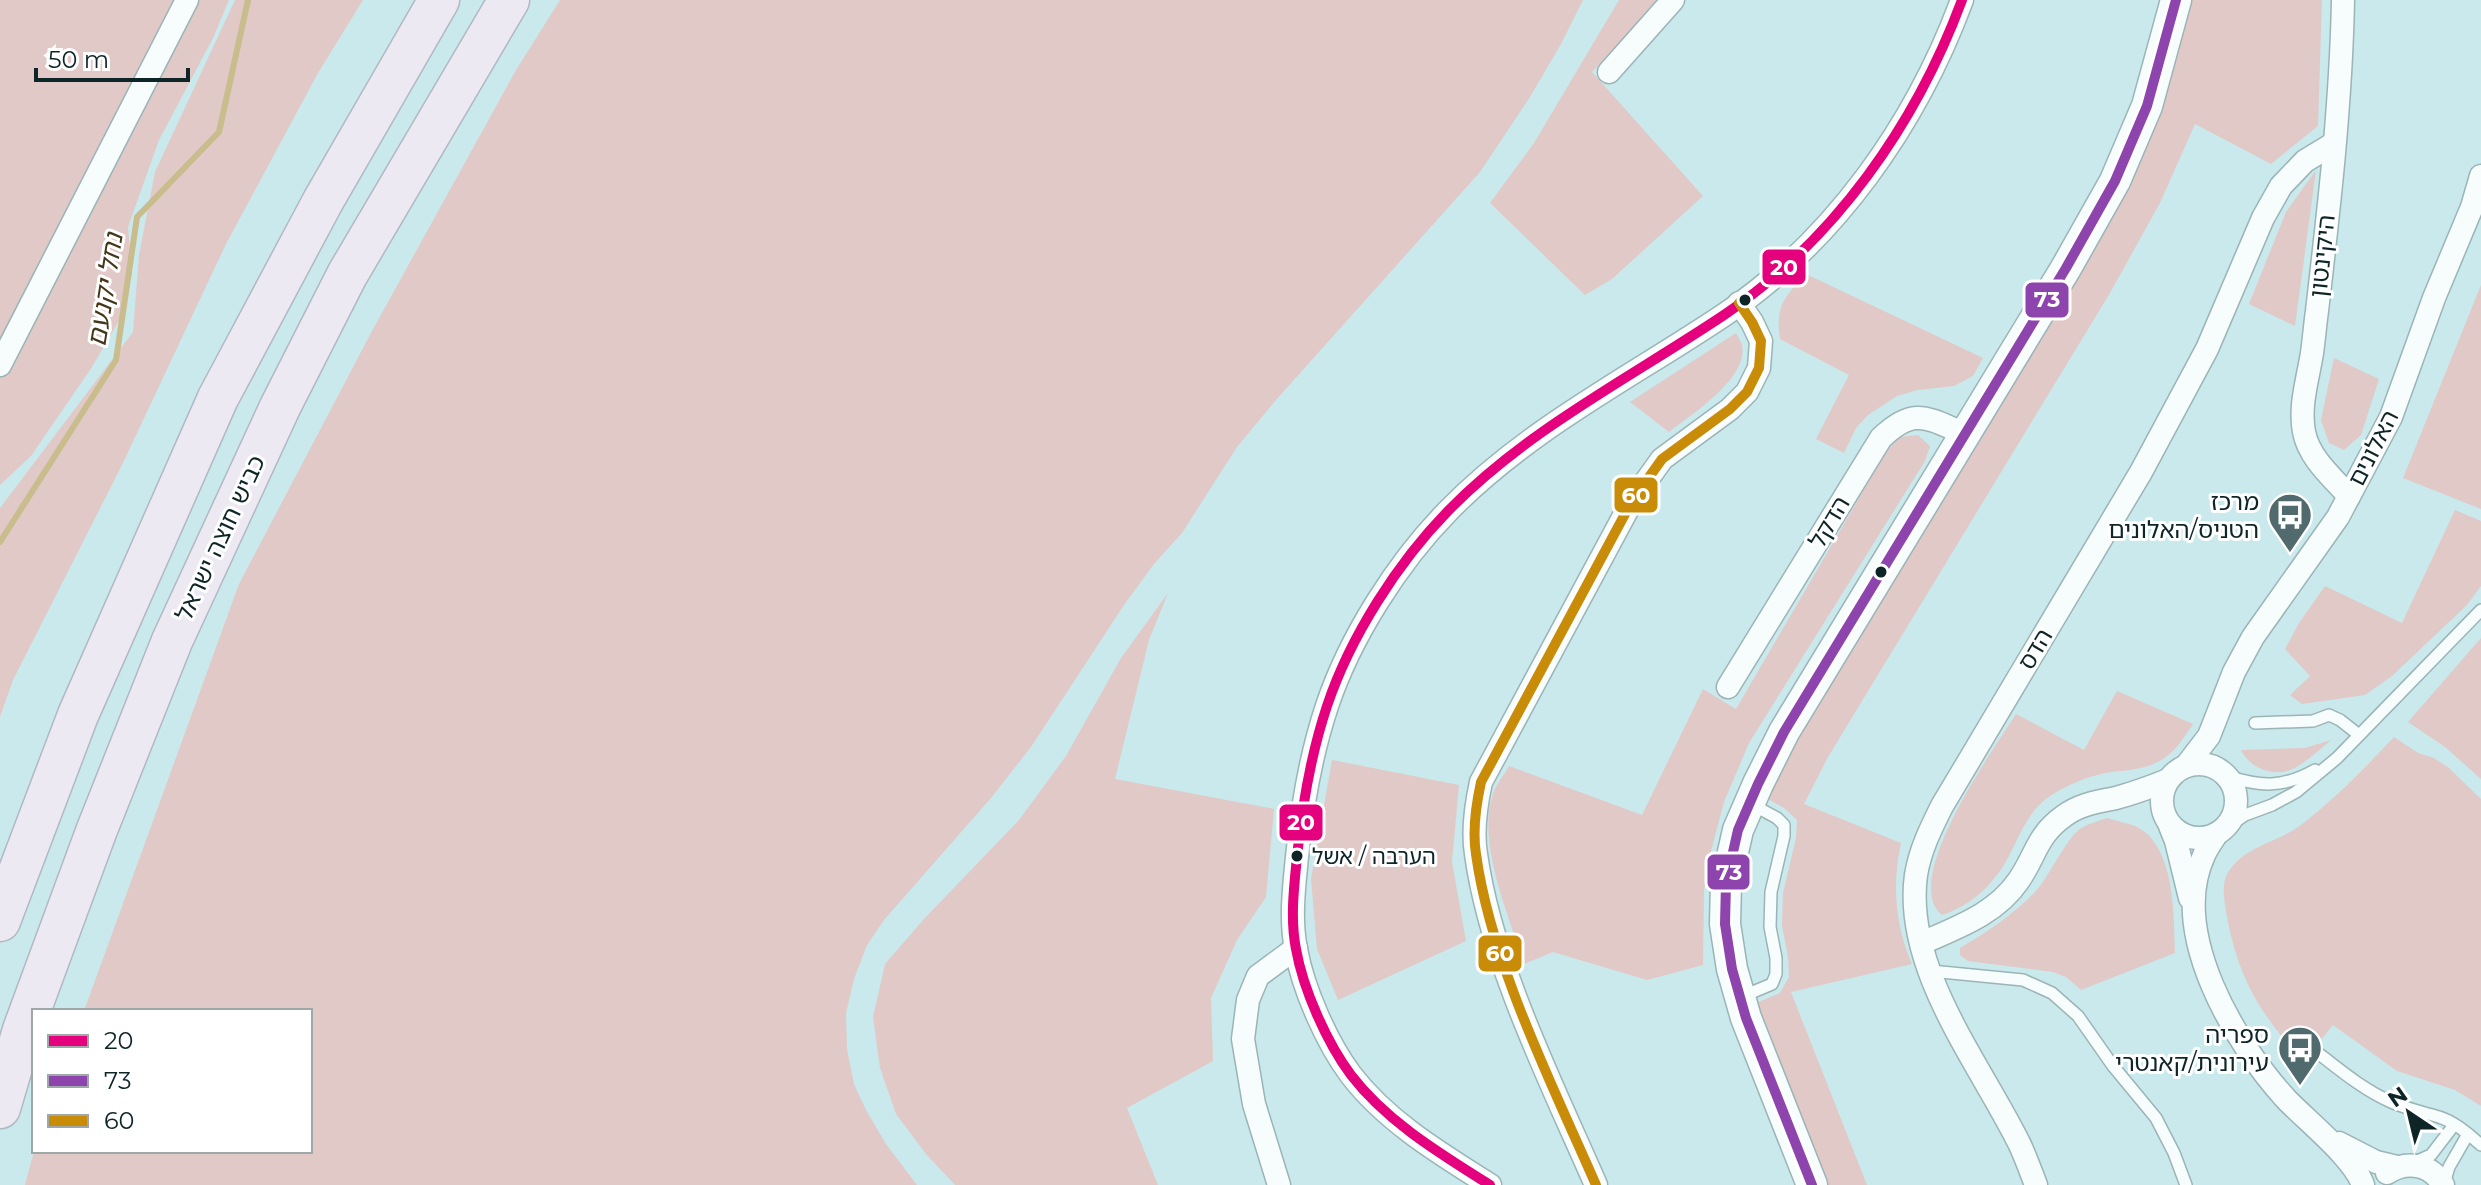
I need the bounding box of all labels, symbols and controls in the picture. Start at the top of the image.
scale bar [36,32,188,82]
text: 50 m [48,45,109,74]
street label: היקינטון [2303,213,2341,299]
water label: נחל יקנעם [80,229,130,349]
line badge: 20 [1761,248,1807,286]
text: 20 [1770,254,1798,281]
line badge: 73 [2024,281,2070,319]
text: 73 [2034,286,2060,313]
unlabelled marker [1737,292,1753,308]
street label: האלונים [2342,405,2404,491]
street label: כביש חוצה ישראל [169,451,271,625]
line badge: 60 [1613,476,1659,514]
text: 60 [1622,482,1651,509]
place label: מרכז הטניס/האלונים [2108,487,2259,544]
street label: הדקל [1802,491,1856,553]
bus stop icon: מרכז הטניס/האלונים [2266,491,2314,554]
unlabelled marker [1873,564,1889,580]
street label: הדס [2012,623,2058,675]
line badge: 20 [1278,803,1324,842]
text: 20 [1287,809,1315,836]
place label: הערבה / אשל [1312,843,1436,870]
marker: הערבה / אשל [1289,848,1305,864]
line badge: 73 [1706,853,1751,891]
text: 73 [1716,859,1742,886]
line badge: 60 [1477,934,1523,973]
text: 60 [1486,940,1515,967]
legend [32,1009,312,1153]
place label: ספריה עירונית/קאנטרי [2115,1020,2269,1077]
bus stop icon: ספריה עירונית/קאנטרי [2276,1024,2324,1087]
text: 20 [104,1026,133,1055]
text: 73 [104,1066,131,1095]
north arrow [2369,1073,2449,1153]
text: N [2383,1081,2413,1113]
text: 60 [104,1106,135,1135]

